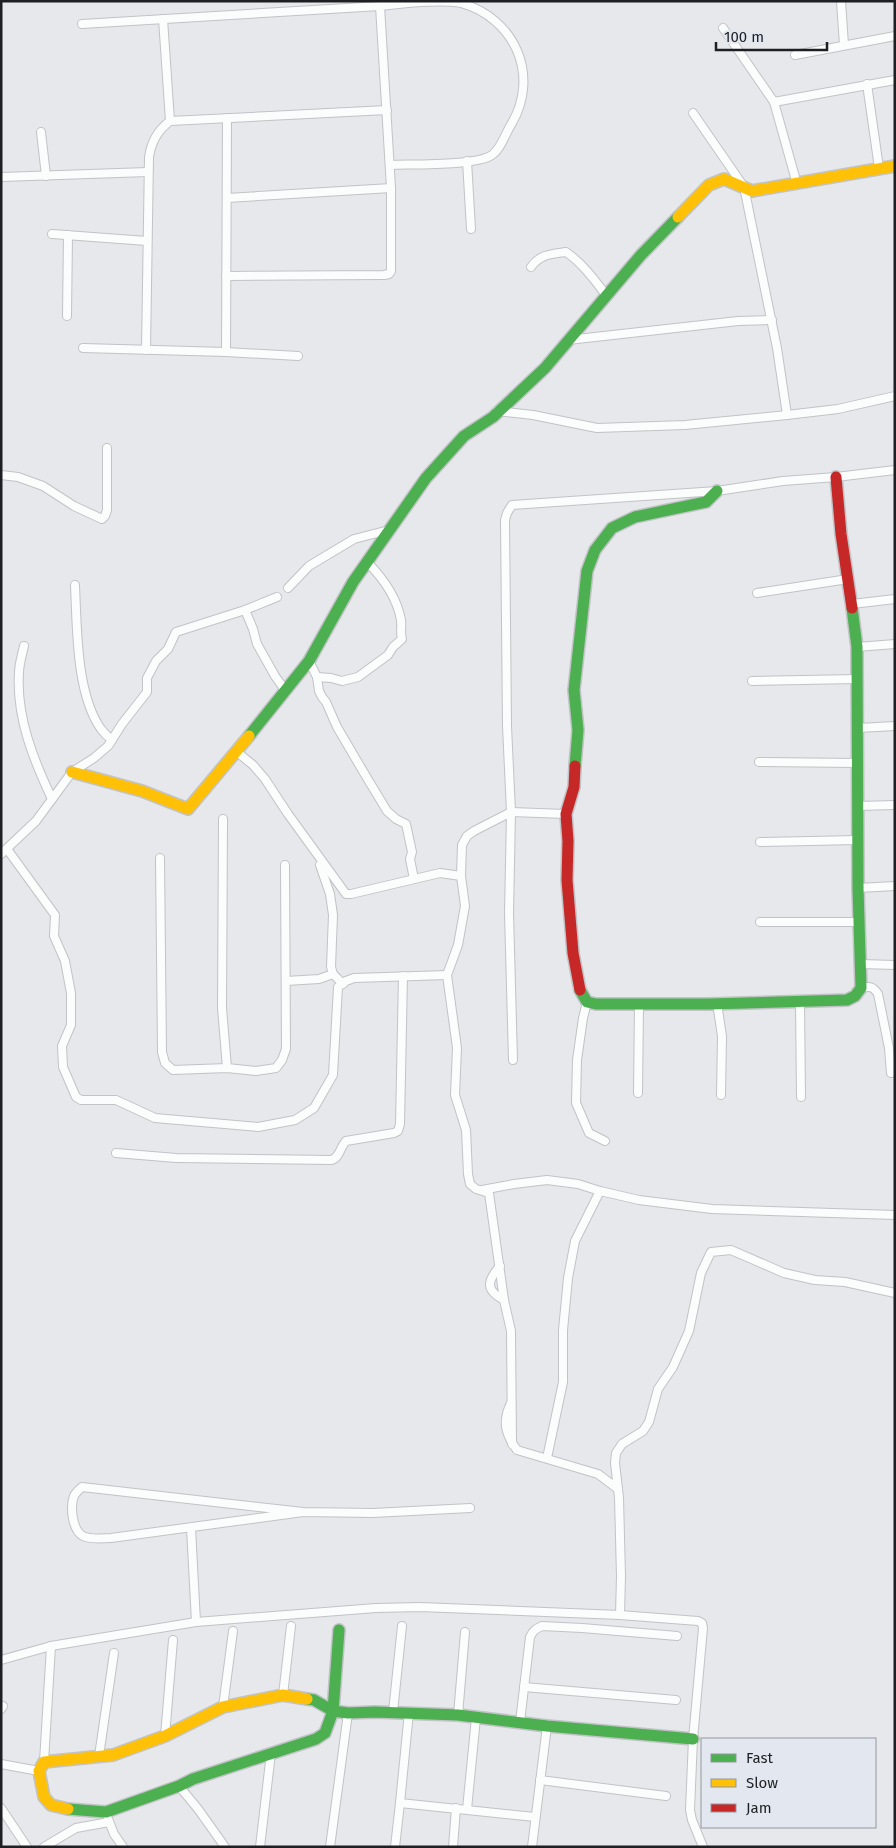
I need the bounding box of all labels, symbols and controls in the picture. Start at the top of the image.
scale bar [716,20,827,52]
text: 100 m [724,28,764,46]
legend [701,1738,876,1828]
text: Fast [746,1749,773,1767]
text: Slow [746,1774,778,1792]
text: Jam [746,1799,772,1817]

